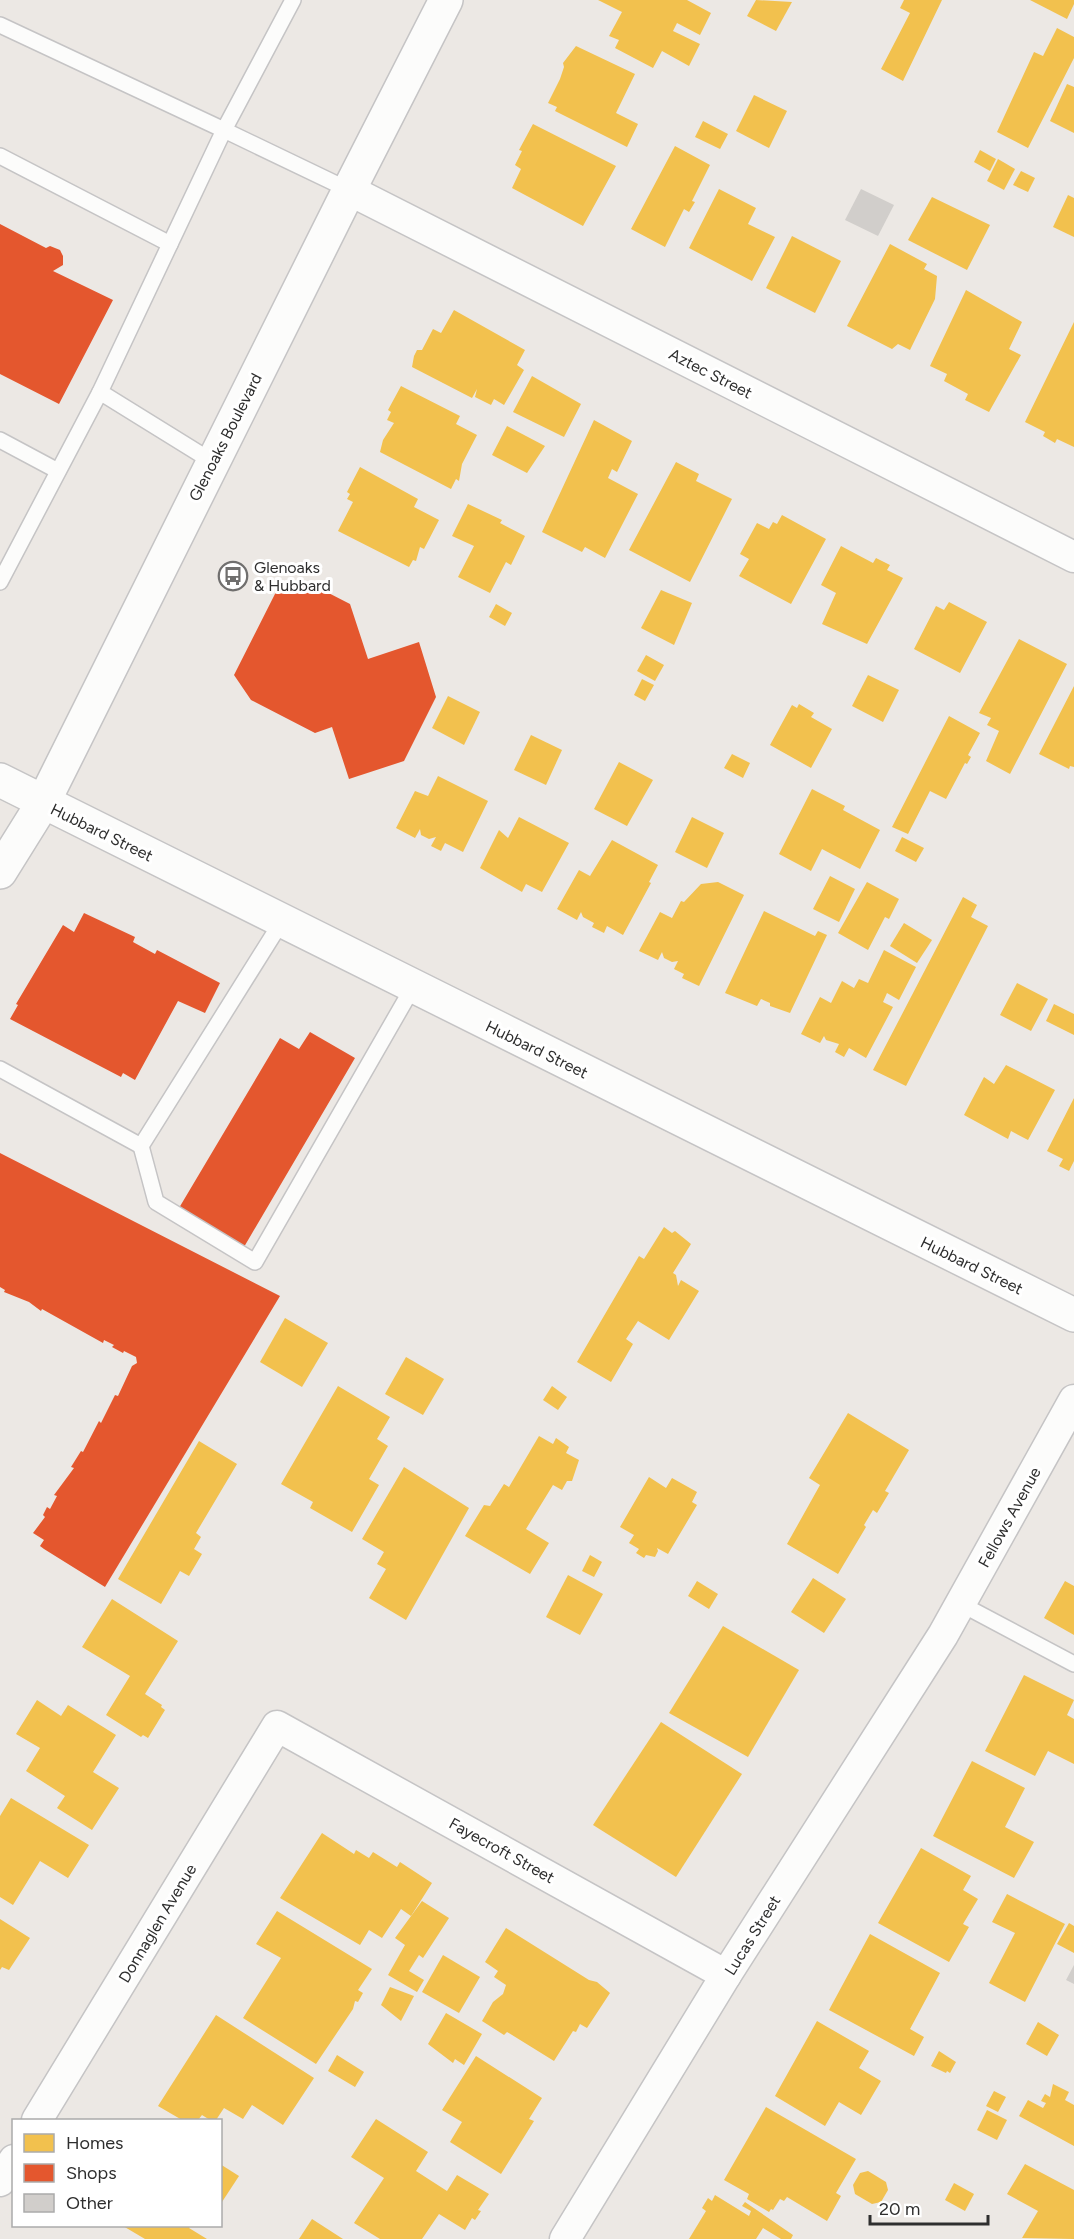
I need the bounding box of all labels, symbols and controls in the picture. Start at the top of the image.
street label: Aztec Street [666,344,756,403]
street label: Glenoaks Boulevard [185,370,266,504]
place label: Glenoaks & Hubbard [254,558,331,595]
bus stop icon: Glenoaks & Hubbard [217,560,249,592]
street label: Hubbard Street [48,799,156,865]
street label: Hubbard Street [483,1016,591,1082]
street label: Hubbard Street [918,1232,1026,1298]
street label: Fellows Avenue [974,1464,1045,1571]
street label: Fayecroft Street [446,1814,558,1887]
street label: Donnaglen Avenue [115,1860,200,1986]
street label: Lucas Street [720,1892,784,1979]
legend [12,2119,222,2227]
text: Homes [66,2132,124,2154]
text: Shops [66,2162,117,2184]
scale bar [870,2188,988,2226]
text: Other [66,2192,113,2214]
text: 20 m [879,2198,920,2220]

